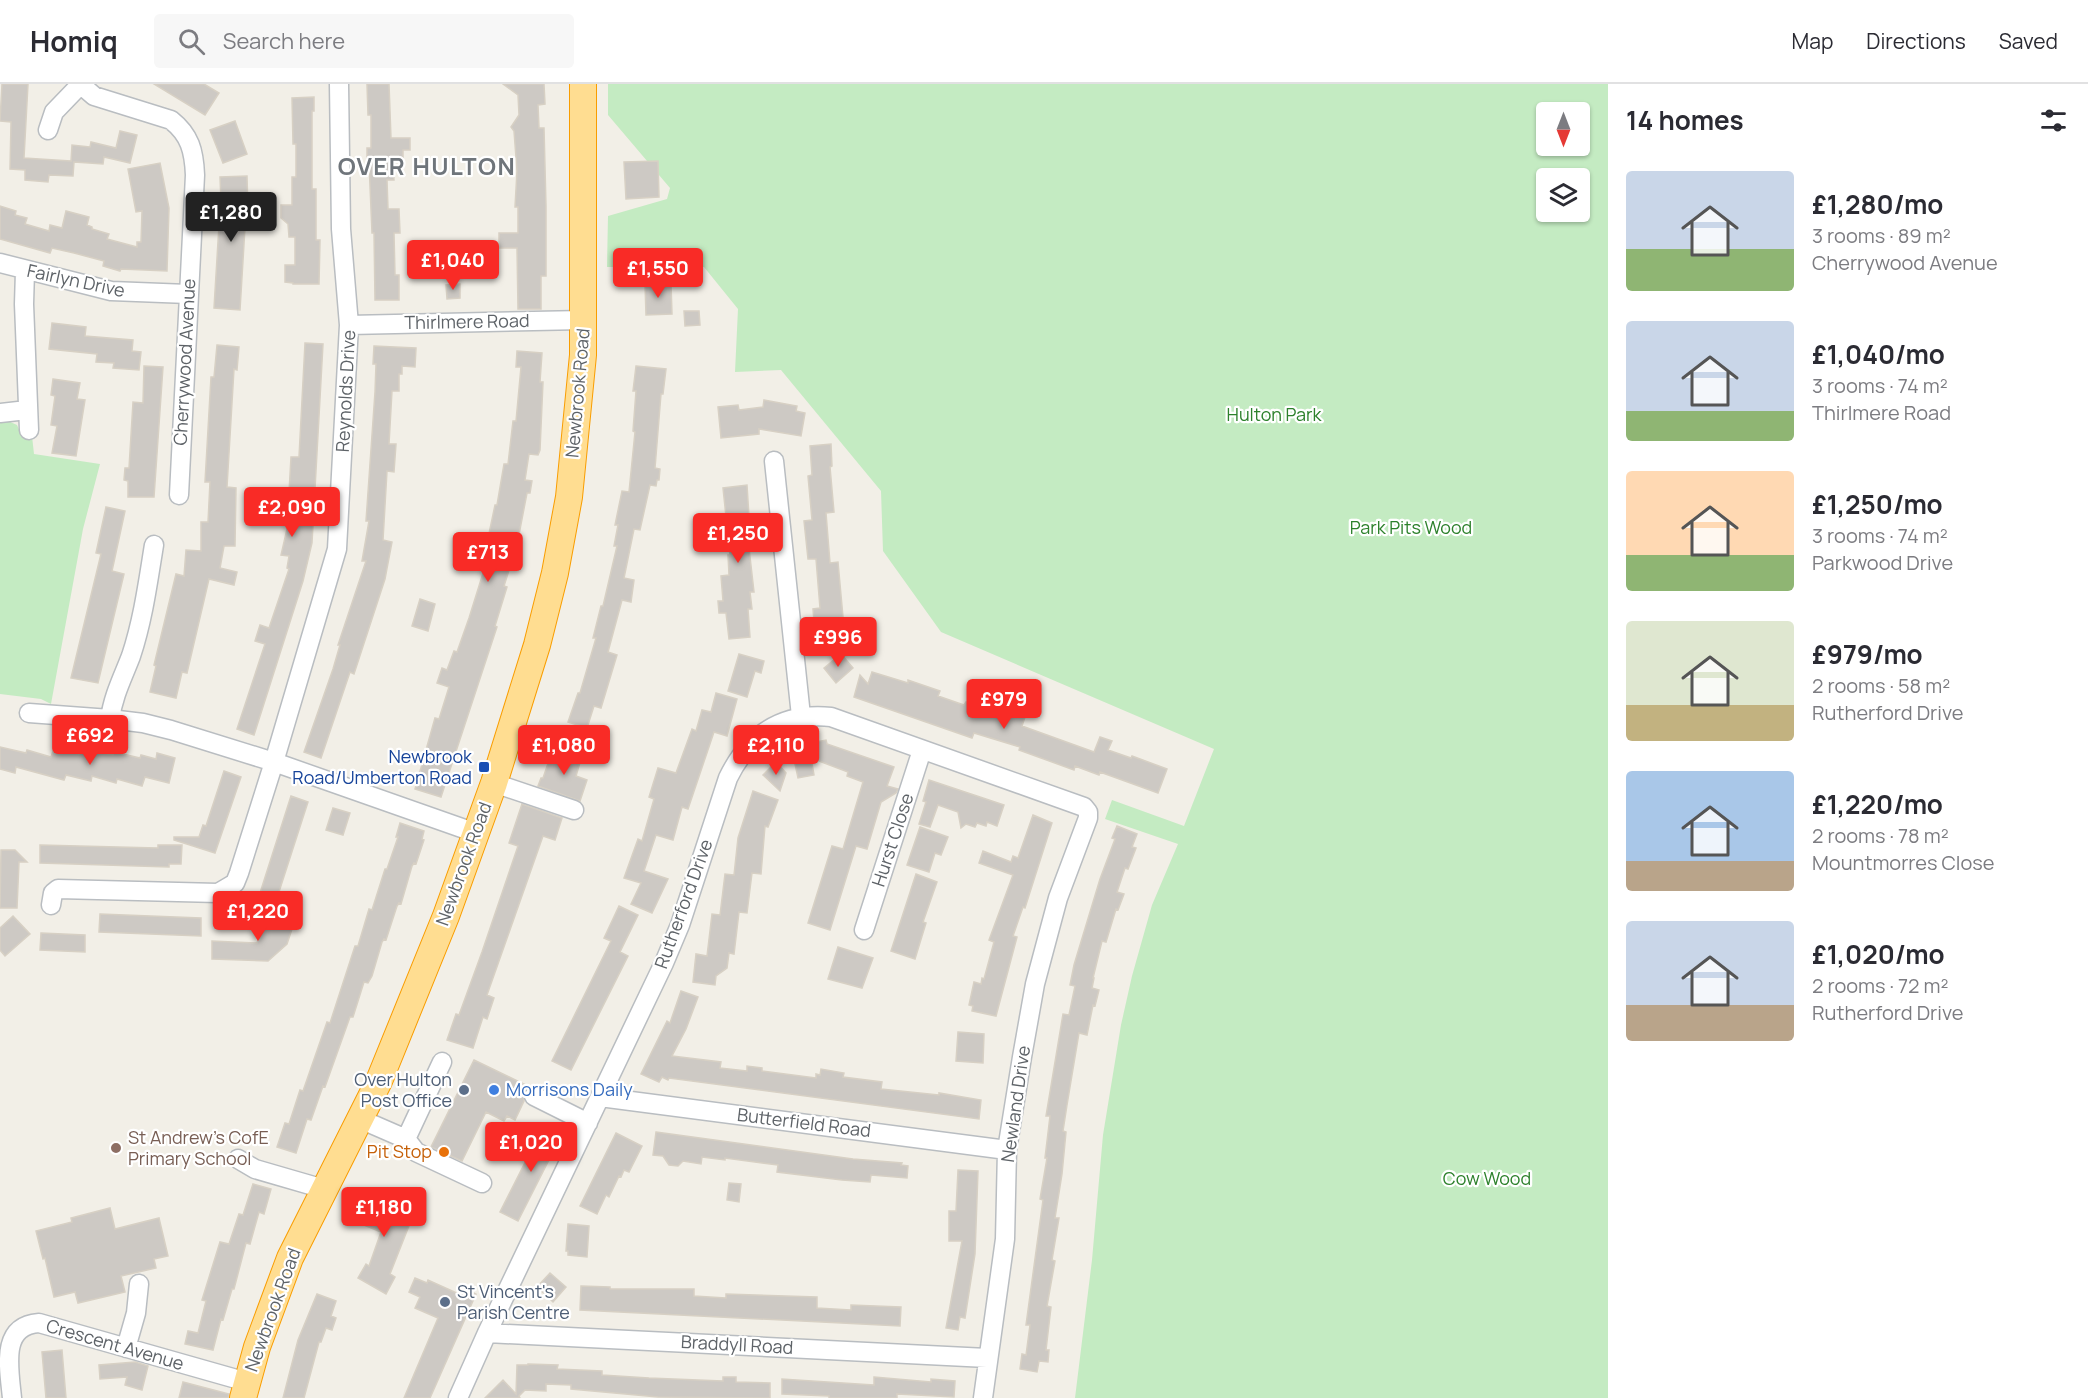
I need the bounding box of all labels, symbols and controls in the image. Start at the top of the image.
search box [154,14,574,68]
text: Homiq [30,22,118,60]
icon: search [175,25,208,58]
text: Search here [223,26,345,56]
text: Map [1792,27,1833,55]
text: Directions [1866,27,1966,55]
text: Saved [1999,27,2058,55]
north arrow [1536,102,1590,156]
map controls [1536,102,1590,222]
text: 14 homes [1626,102,1744,138]
icon: filters [2037,104,2070,137]
district label: OVER HULTON [338,149,516,182]
button: layers [1536,168,1590,222]
text: £1,280/mo [1812,186,1943,222]
pin: £1,280 [182,192,280,243]
icon: home [1674,195,1746,267]
text: £1,280 [200,198,262,225]
text: 3 rooms · 89 m² [1812,222,1951,249]
pin: £1,040 [404,240,502,291]
text: £1,040 [421,246,485,273]
pin: £1,550 [609,248,707,299]
text: Cherrywood Avenue [1812,249,1998,276]
text: £1,550 [627,254,689,281]
street label: Fairlyn Drive [25,258,127,302]
street label: Cherrywood Avenue [168,278,200,446]
street label: Thirlmere Road [404,308,530,334]
street label: Newbrook Road [559,327,595,459]
street label: Reynolds Drive [330,329,360,453]
text: £1,040/mo [1812,336,1945,372]
icon: home [1674,345,1746,417]
text: 3 rooms · 74 m² [1812,372,1948,399]
text: Thirlmere Road [1812,399,1951,426]
park label: Hulton Park [1227,402,1323,426]
text: £1,250/mo [1812,486,1943,522]
pin: £2,090 [243,487,341,538]
text: £2,090 [258,493,326,520]
icon: home [1674,495,1746,567]
pin: £1,250 [689,513,787,564]
park label: Park Pits Wood [1350,515,1472,539]
text: £1,250 [707,519,769,546]
text: 3 rooms · 74 m² [1812,522,1948,549]
pin: £713 [452,532,524,583]
text: £713 [467,538,509,565]
text: Parkwood Drive [1812,549,1953,576]
pin: £996 [802,617,874,668]
text: £996 [814,623,862,650]
text: £979/mo [1812,636,1923,672]
icon: home [1674,645,1746,717]
text: 2 rooms · 58 m² [1812,672,1950,699]
pin: £979 [968,679,1040,730]
text: £979 [981,685,1027,712]
text: Rutherford Drive [1812,699,1963,726]
pin: £692 [54,715,126,766]
text: £692 [66,721,114,748]
pin: £1,080 [515,725,613,776]
pin: £2,110 [727,725,825,776]
text: £1,080 [532,731,596,758]
text: £2,110 [747,731,805,758]
place label: Newbrook Road/Umberton Road [292,744,473,789]
marker: Newbrook Road/Umberton Road [477,760,491,774]
text: £1,220/mo [1812,786,1943,822]
street label: Hurst Close [866,790,918,890]
icon: home [1674,795,1746,867]
street label: Newbrook Road [430,799,497,929]
text: 2 rooms · 78 m² [1812,822,1949,849]
street label: Rutherford Drive [648,836,718,972]
text: Mountmorres Close [1812,849,1994,876]
pin: £1,220 [209,891,307,942]
text: £1,220 [227,897,289,924]
text: £1,020/mo [1812,936,1945,972]
icon: home [1674,945,1746,1017]
text: 2 rooms · 72 m² [1812,972,1948,999]
text: Rutherford Drive [1812,999,1963,1026]
street label: Newland Drive [995,1044,1035,1164]
place label: Over Hulton Post Office [354,1067,452,1112]
place label: Morrisons Daily [506,1077,633,1101]
marker: Over Hulton Post Office [457,1083,471,1097]
marker: Morrisons Daily [487,1083,501,1097]
street label: Butterfield Road [736,1102,872,1142]
pin: £1,020 [482,1122,580,1173]
place label: St Andrew's CofE Primary School [128,1125,269,1170]
text: £1,020 [499,1128,563,1155]
place label: Pit Stop [367,1139,432,1163]
marker: St Andrew's CofE Primary School [109,1141,123,1155]
marker: Pit Stop [437,1145,451,1159]
park label: Cow Wood [1443,1166,1531,1190]
pin: £1,180 [335,1187,433,1238]
text: £1,180 [355,1193,413,1220]
street label: Newbrook Road [239,1245,306,1375]
place label: St Vincent's Parish Centre [457,1279,570,1324]
marker: St Vincent's Parish Centre [438,1295,452,1309]
street label: Crescent Avenue [44,1313,187,1375]
street label: Braddyll Road [680,1329,794,1359]

